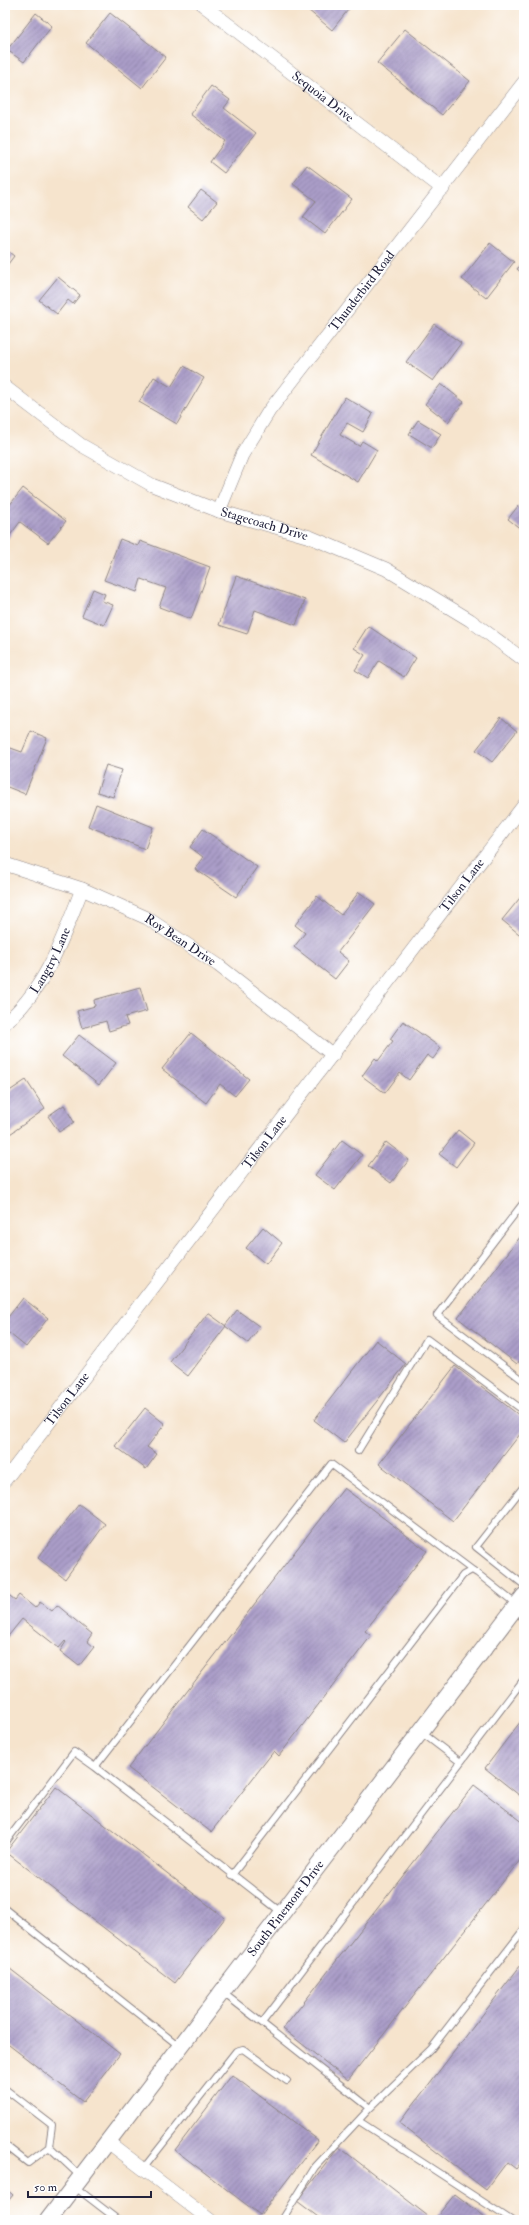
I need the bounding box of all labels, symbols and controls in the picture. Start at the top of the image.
street label: Sequoia Drive [289,68,357,126]
street label: Thunderbird Road [326,247,399,334]
street label: Stagecoach Drive [219,504,310,544]
street label: Tilson Lane [436,855,488,915]
street label: Roy Bean Drive [141,911,219,970]
street label: Langtry Lane [27,925,74,997]
street label: Tilson Lane [239,1112,291,1172]
street label: Tilson Lane [42,1369,93,1429]
street label: South Pinemont Drive [244,1857,328,1960]
scale bar [28,2173,151,2199]
text: 50 m [34,2180,58,2195]

